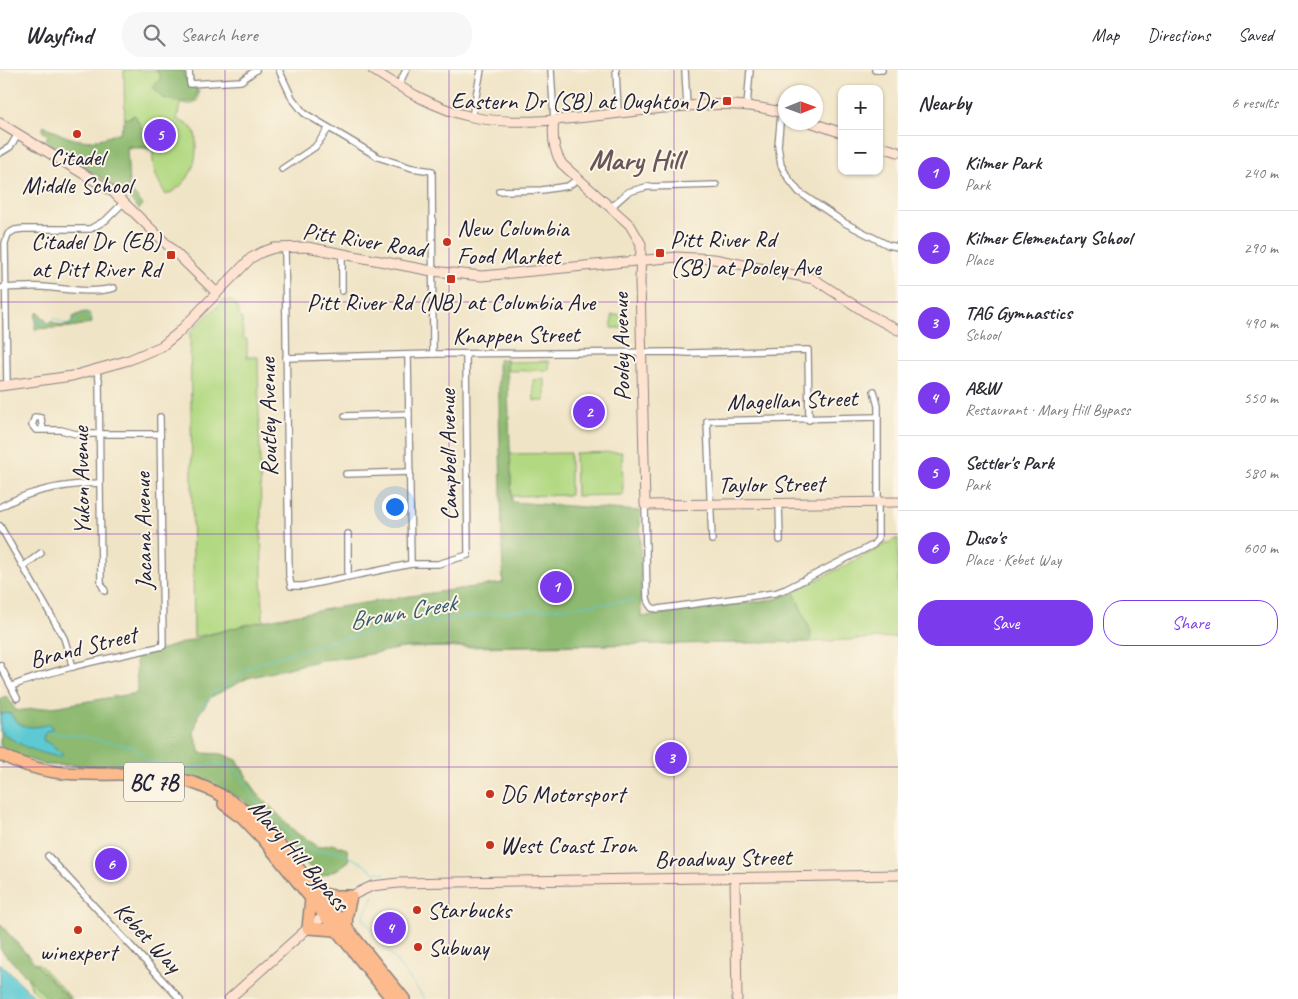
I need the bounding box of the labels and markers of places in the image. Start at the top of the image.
place label: Eastern Dr (SB) at Oughton Dr [451,86,719,116]
marker: Eastern Dr (SB) at Oughton Dr [721,95,733,107]
pin: 5 [144,116,176,154]
marker: Citadel Middle School [71,128,83,140]
place label: Citadel Middle School [22,142,136,200]
place label: New Columbia Food Market [457,213,570,271]
place label: Pitt River Rd (SB) at Pooley Ave [670,224,823,282]
place label: Citadel Dr (EB) at Pitt River Rd [31,226,165,284]
marker: New Columbia Food Market [441,236,453,248]
marker: Pitt River Rd (SB) at Pooley Ave [654,247,666,259]
marker: Citadel Dr (EB) at Pitt River Rd [165,249,177,261]
marker: Pitt River Rd (NB) at Columbia Ave [445,273,457,285]
place label: Pitt River Rd (NB) at Columbia Ave [307,287,597,317]
pin: 2 [573,393,605,431]
pin: 1 [540,568,572,606]
pin: 3 [655,739,687,777]
place label: DG Motorsport [500,779,628,809]
marker: DG Motorsport [484,788,496,800]
place label: West Coast Iron [500,830,638,860]
marker: West Coast Iron [484,839,496,851]
pin: 6 [95,845,127,883]
place label: Starbucks [427,895,513,925]
marker: Starbucks [411,904,423,916]
pin: 4 [374,909,406,947]
marker: winexpert [72,924,84,936]
place label: Subway [428,932,490,962]
place label: winexpert [39,937,120,967]
marker: Subway [412,941,424,953]

